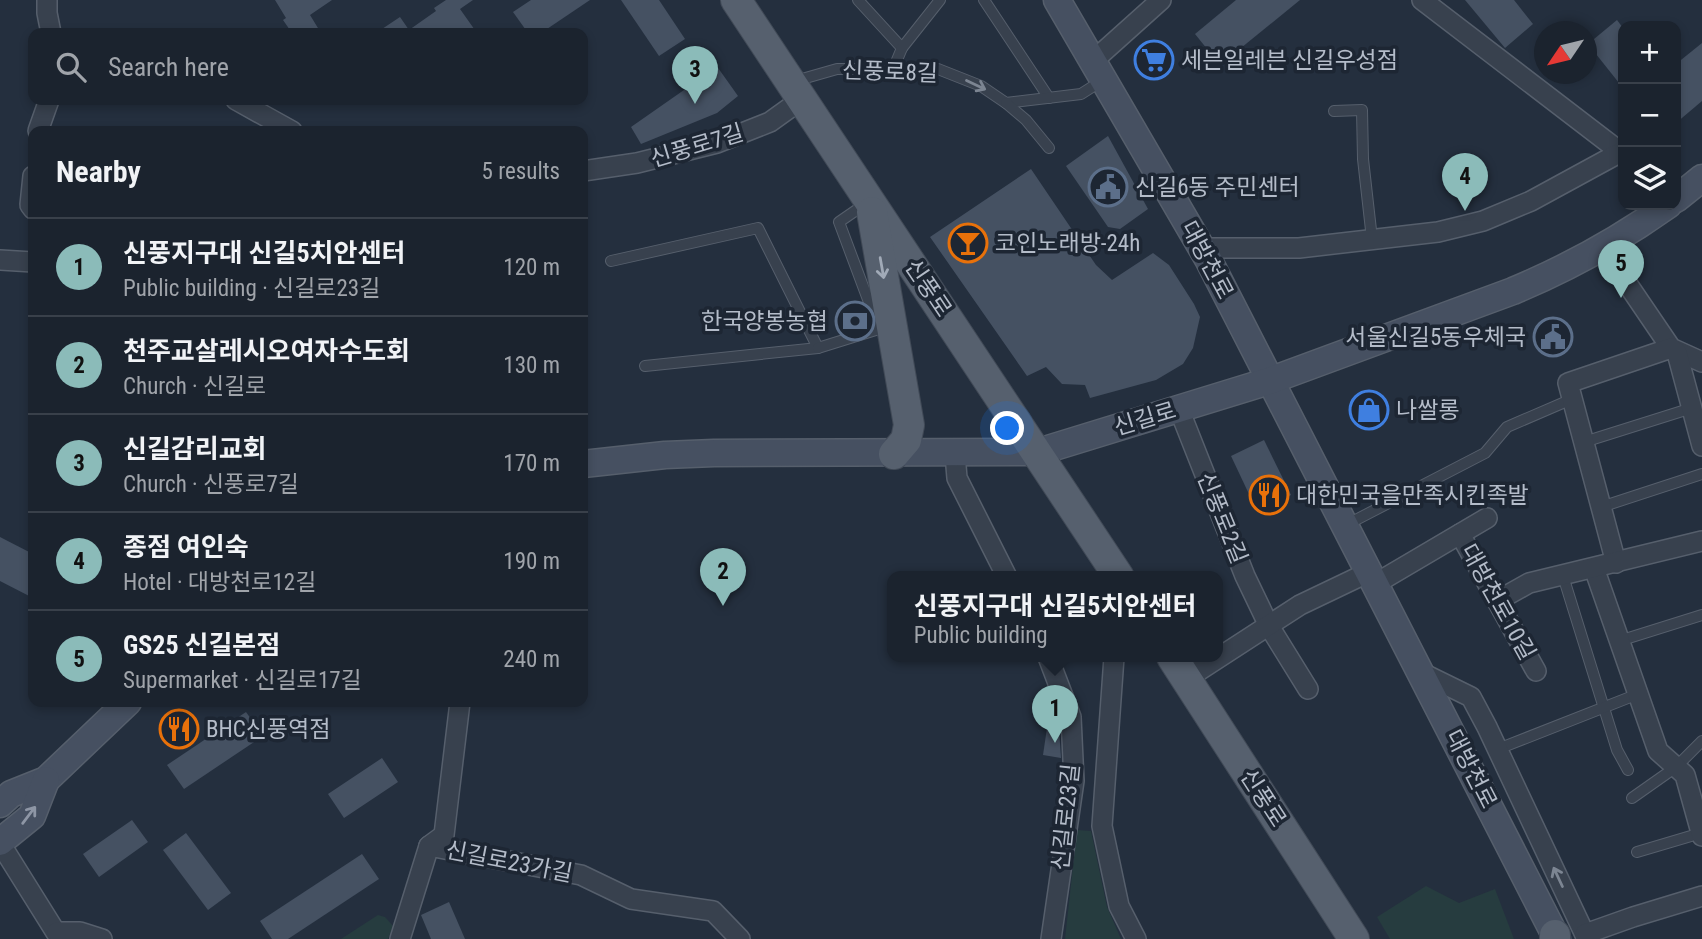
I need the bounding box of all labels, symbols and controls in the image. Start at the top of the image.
north arrow [1534,21,1597,84]
map controls [1618,21,1681,210]
button: + [1618,21,1681,84]
search box [28,28,588,105]
supermarket icon: 세븐일레븐 신길우성점 [1133,39,1175,81]
pin: 3 [672,46,718,104]
place label: 세븐일레븐 신길우성점 [1181,47,1398,74]
icon: search [52,48,90,86]
text: Search here [108,52,229,82]
street label: 신풍로8길 [842,57,938,87]
one-way arrow [965,78,986,92]
button: − [1618,84,1681,147]
street label: 신풍로7길 [647,119,747,173]
button: layers [1618,147,1681,210]
pin: 4 [1442,153,1488,211]
text: Nearby [56,154,141,189]
text: 5 results [482,158,560,185]
public building icon: 신길6동 주민센터 [1087,166,1129,208]
place label: 신길6동 주민센터 [1135,174,1300,201]
street label: 대방천로 [1175,216,1239,304]
bar icon: 코인노래방-24h [947,222,989,264]
place label: 코인노래방-24h [995,230,1140,257]
text: 신풍지구대 신길5치안센터 [123,238,405,268]
pin: 5 [1598,240,1644,298]
text: 1 [73,254,85,281]
text: 120 m [503,254,560,281]
street label: 신풍로 [899,254,957,322]
one-way arrow [876,256,889,279]
text: Public building · 신길로23길 [123,275,380,302]
bank icon: 한국양봉농협 [834,300,876,342]
place label: 한국양봉농협 [701,308,828,335]
public building icon: 서울신길5동우체국 [1532,316,1574,358]
place label: 서울신길5동우체국 [1345,324,1526,351]
text: 천주교살레시오여자수도회 [123,336,410,366]
text: 2 [73,352,85,379]
text: 130 m [503,352,560,379]
text: Church · 신길로 [123,373,266,400]
shop icon: 나쌀롱 [1348,389,1390,431]
street label: 신길로 [1111,397,1179,441]
place label: 나쌀롱 [1396,397,1459,424]
your location [990,411,1024,445]
text: 신길감리교회 [123,434,267,464]
text: 3 [73,450,85,477]
text: 170 m [503,450,560,477]
street label: 신풍로2길 [1192,468,1252,568]
text: Church · 신풍로7길 [123,471,299,498]
restaurant icon: 대한민국을만족시킨족발 [1248,474,1290,516]
place label: 대한민국을만족시킨족발 [1296,482,1529,509]
text: 종점 여인숙 [123,532,249,562]
street label: 대방천로10길 [1455,539,1541,665]
text: 4 [73,548,85,575]
text: 190 m [503,548,560,575]
pin: 2 [700,548,746,606]
text: Hotel · 대방천로12길 [123,569,316,596]
popup [887,571,1223,662]
text: 신풍지구대 신길5치안센터 [914,591,1196,621]
text: Public building [914,622,1048,649]
text: GS25 신길본점 [123,630,280,660]
text: 5 [73,646,85,673]
text: 240 m [503,646,560,673]
text: Supermarket · 신길로17길 [123,667,362,694]
pin: 1 [1032,685,1078,743]
restaurant icon: BHC신풍역점 [158,708,200,750]
place label: BHC신풍역점 [206,716,331,743]
street label: 대방천로 [1440,725,1502,813]
street label: 신길로23길 [1047,762,1085,872]
street label: 신풍로 [1234,764,1292,832]
one-way arrow [21,806,36,825]
street label: 신길로23가길 [443,836,575,888]
one-way arrow [1551,867,1564,888]

